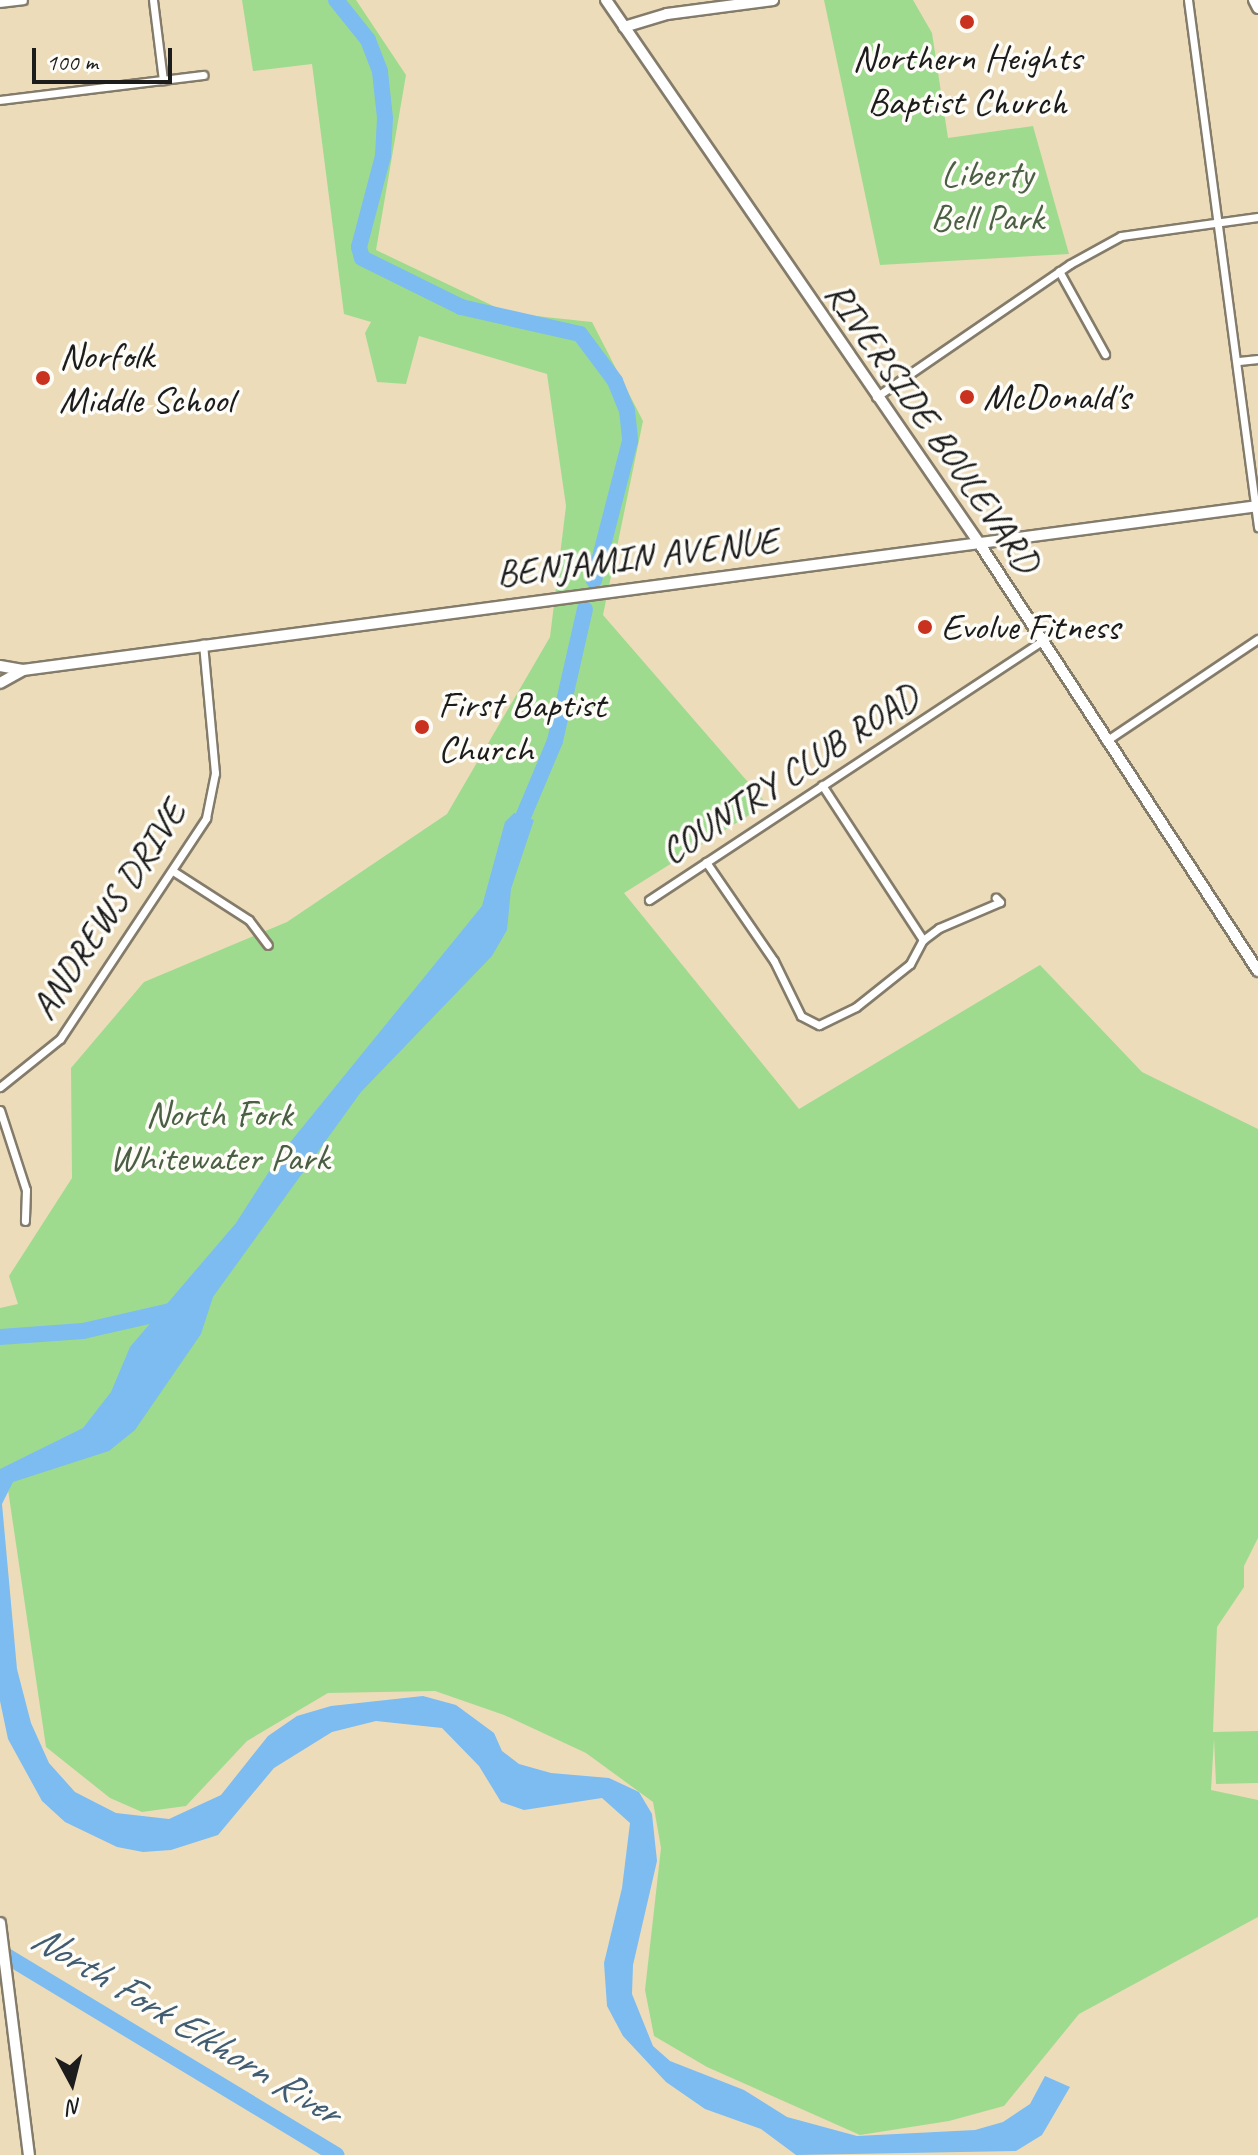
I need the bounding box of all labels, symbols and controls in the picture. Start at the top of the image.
marker: Northern Heights Baptist Church [958,13,976,31]
scale bar [36,32,176,82]
place label: Northern Heights Baptist Church [852,35,1082,124]
text: 100 m [46,47,98,77]
park label: Liberty Bell Park [930,151,1044,240]
street label: RIVERSIDE BOULEVARD [815,272,1051,582]
place label: Norfolk Middle School [59,333,233,422]
marker: Norfolk Middle School [34,369,52,387]
place label: McDonald's [983,374,1130,420]
marker: McDonald's [958,388,976,406]
street label: BENJAMIN AVENUE [495,517,779,597]
place label: Evolve Fitness [941,604,1120,650]
marker: Evolve Fitness [916,618,934,636]
street label: COUNTRY CLUB ROAD [650,673,928,875]
place label: First Baptist Church [438,682,607,772]
marker: First Baptist Church [413,718,431,736]
street label: ANDREWS DRIVE [21,793,195,1027]
park label: North Fork Whitewater Park [108,1091,330,1180]
water label: North Fork Elkhorn River [23,1913,349,2135]
north arrow [32,2043,112,2123]

